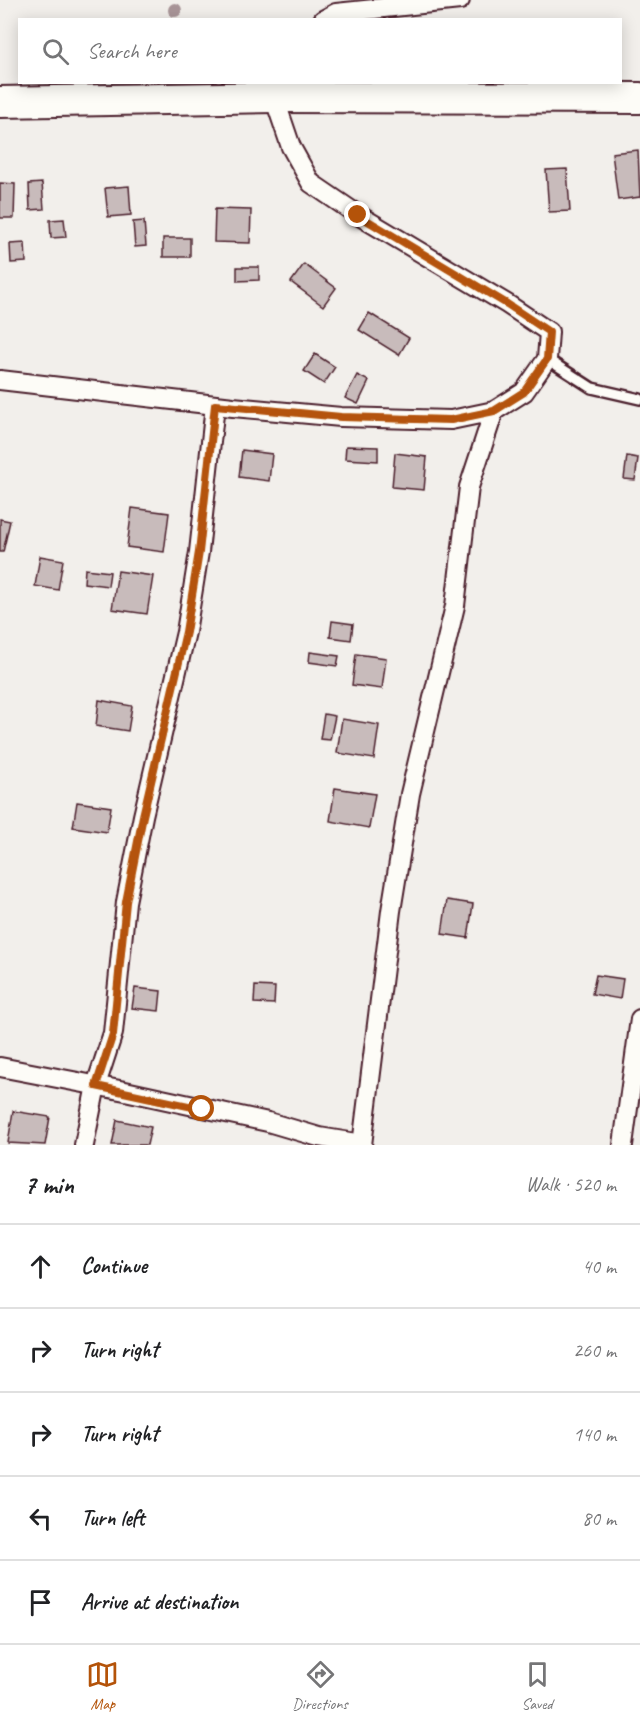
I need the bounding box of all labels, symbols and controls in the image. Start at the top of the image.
search box [18,18,622,84]
icon: search [39,35,72,68]
text: Search here [87,37,177,65]
route end [344,201,370,227]
route start [188,1095,214,1121]
text: 7 min [24,1168,74,1201]
text: Walk · 520 m [526,1172,616,1197]
icon: ahead [24,1250,57,1283]
text: Continue [81,1252,147,1280]
text: 40 m [582,1254,616,1279]
icon: right [24,1334,57,1367]
text: Turn right [81,1336,158,1364]
text: 260 m [573,1338,616,1363]
icon: right [24,1418,57,1451]
text: Turn right [81,1420,158,1448]
text: 140 m [573,1422,616,1447]
icon: left [24,1502,57,1535]
text: Turn left [81,1504,145,1532]
text: 80 m [582,1506,616,1531]
icon: arrive [24,1586,57,1619]
text: Arrive at destination [81,1588,238,1616]
tab: Map [86,1658,119,1714]
tab: Directions [292,1658,348,1714]
tab: Saved [521,1658,554,1714]

